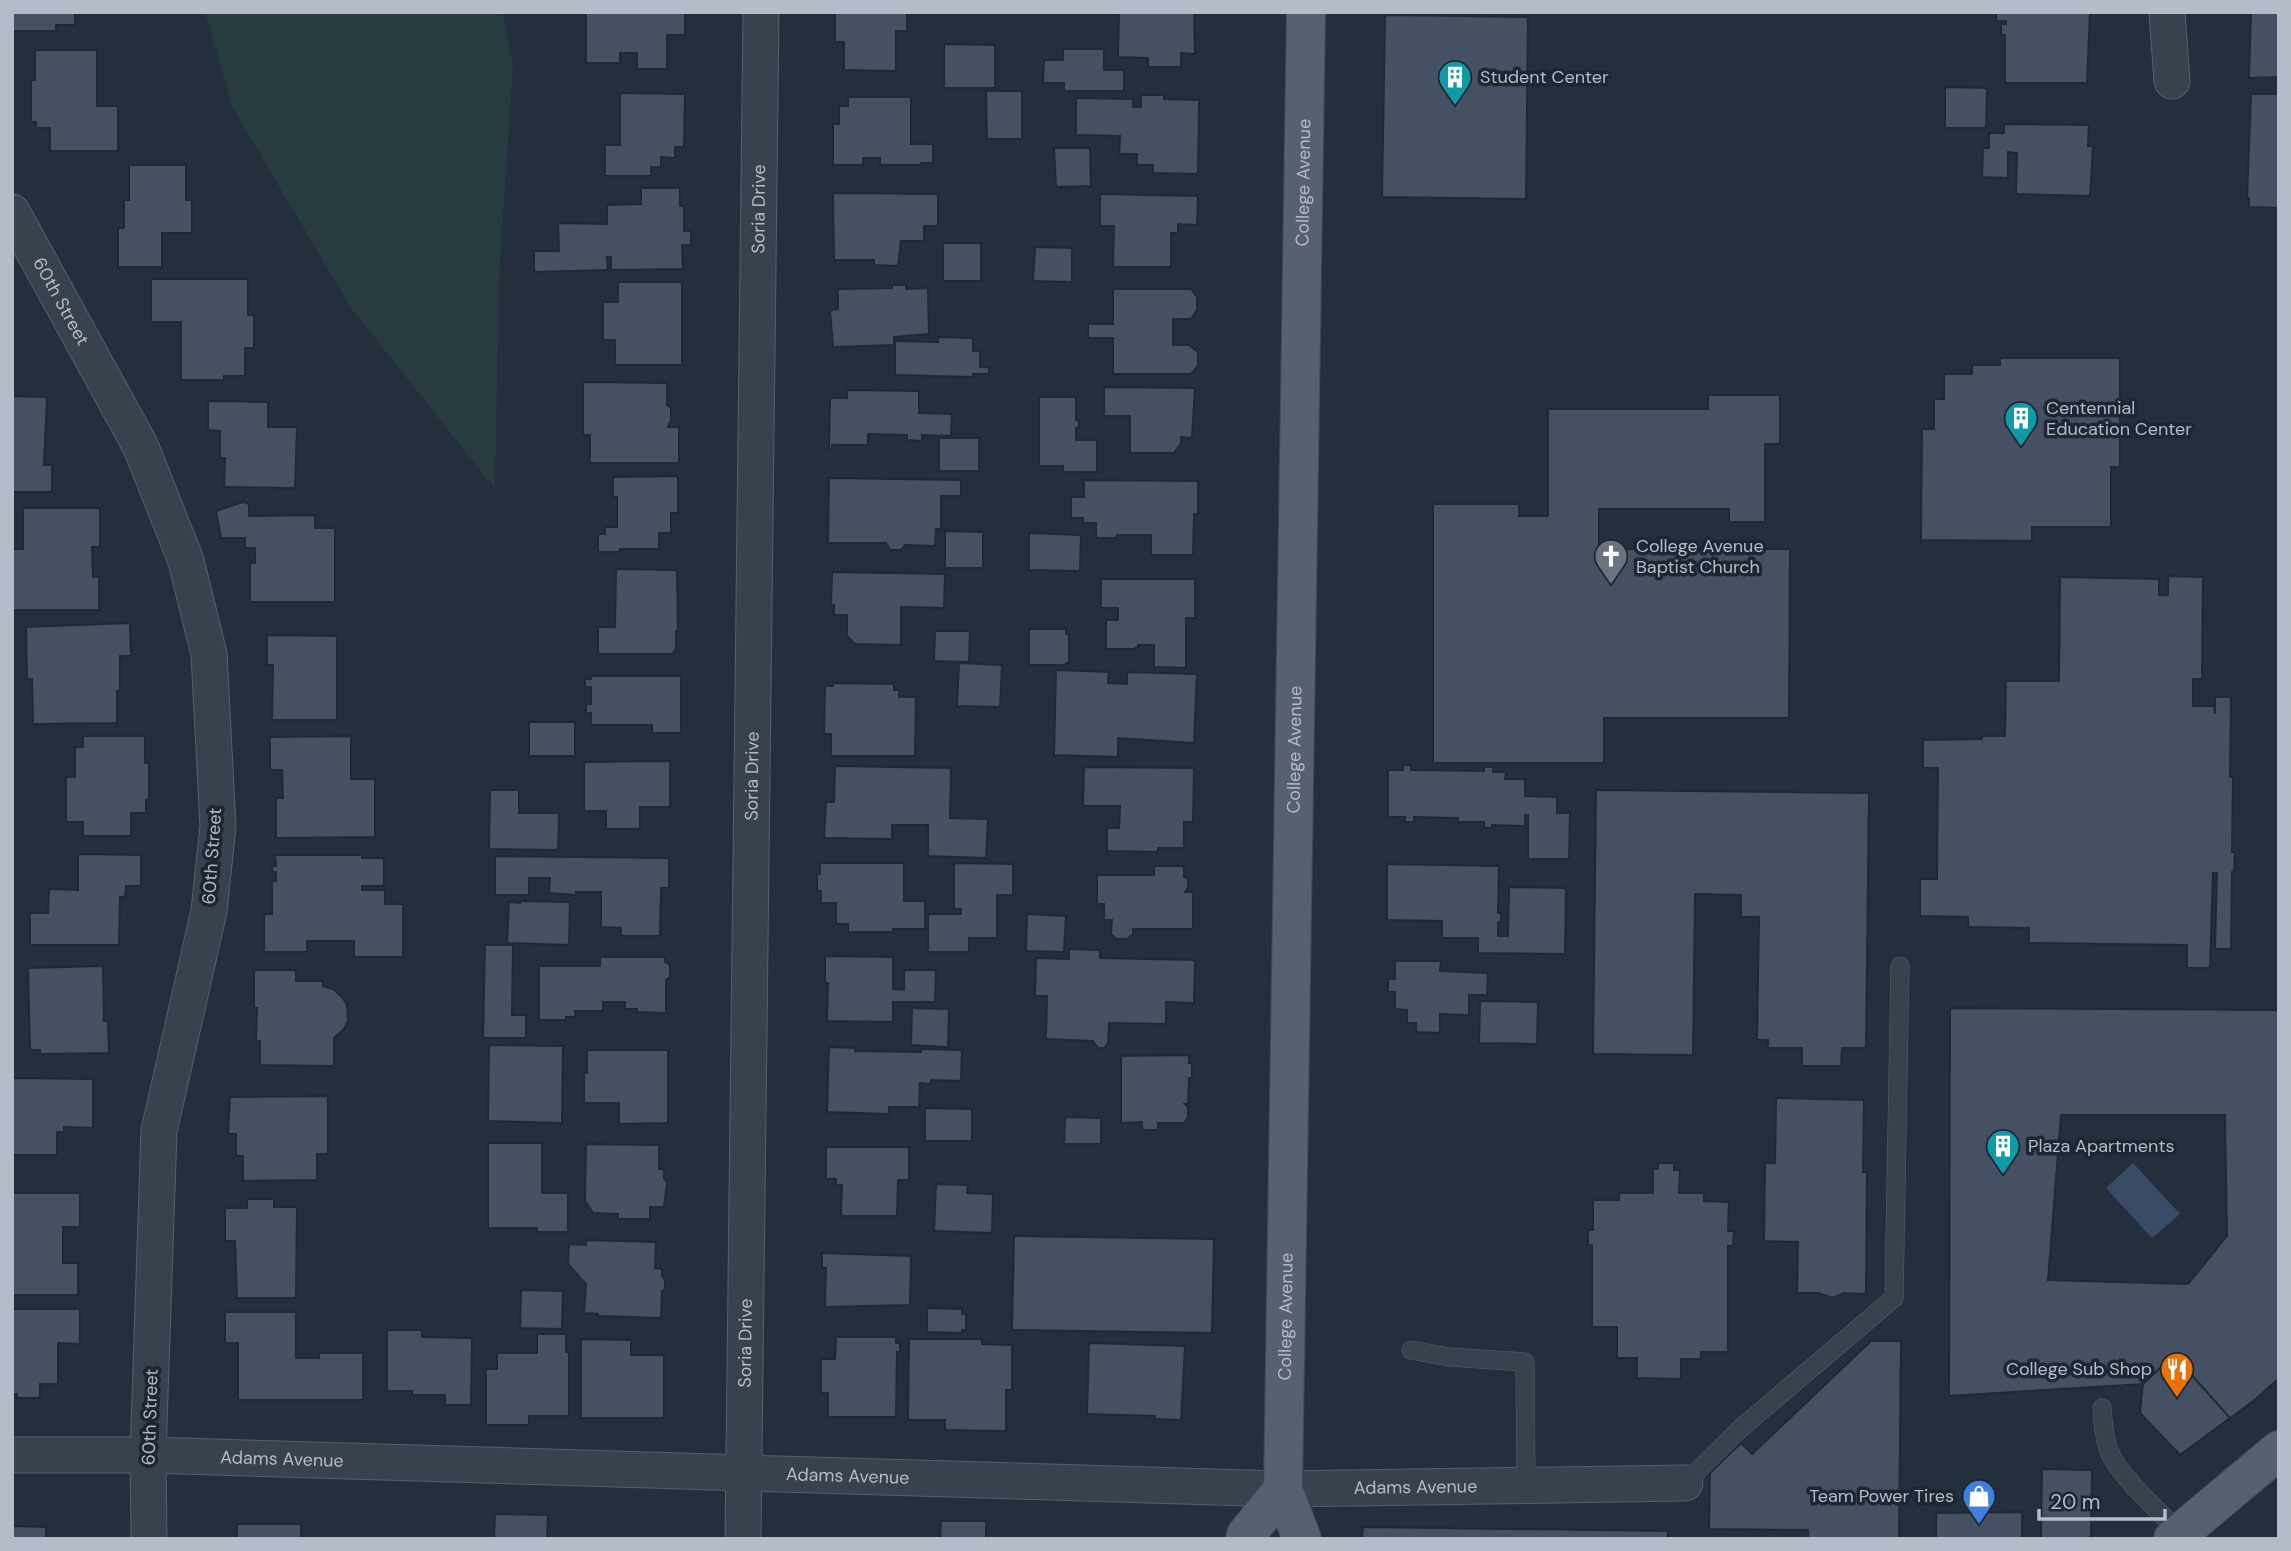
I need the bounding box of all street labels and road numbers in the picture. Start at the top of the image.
street label: College Avenue [1290,119,1316,247]
street label: Soria Drive [746,164,771,254]
street label: 60th Street [27,253,95,350]
street label: College Avenue [1282,686,1308,814]
street label: Soria Drive [739,731,765,821]
street label: 60th Street [197,807,227,905]
street label: College Avenue [1273,1252,1299,1381]
street label: Soria Drive [733,1298,758,1388]
street label: 60th Street [136,1368,164,1466]
street label: Adams Avenue [220,1445,344,1473]
street label: Adams Avenue [786,1462,910,1490]
street label: Adams Avenue [1353,1474,1477,1500]

